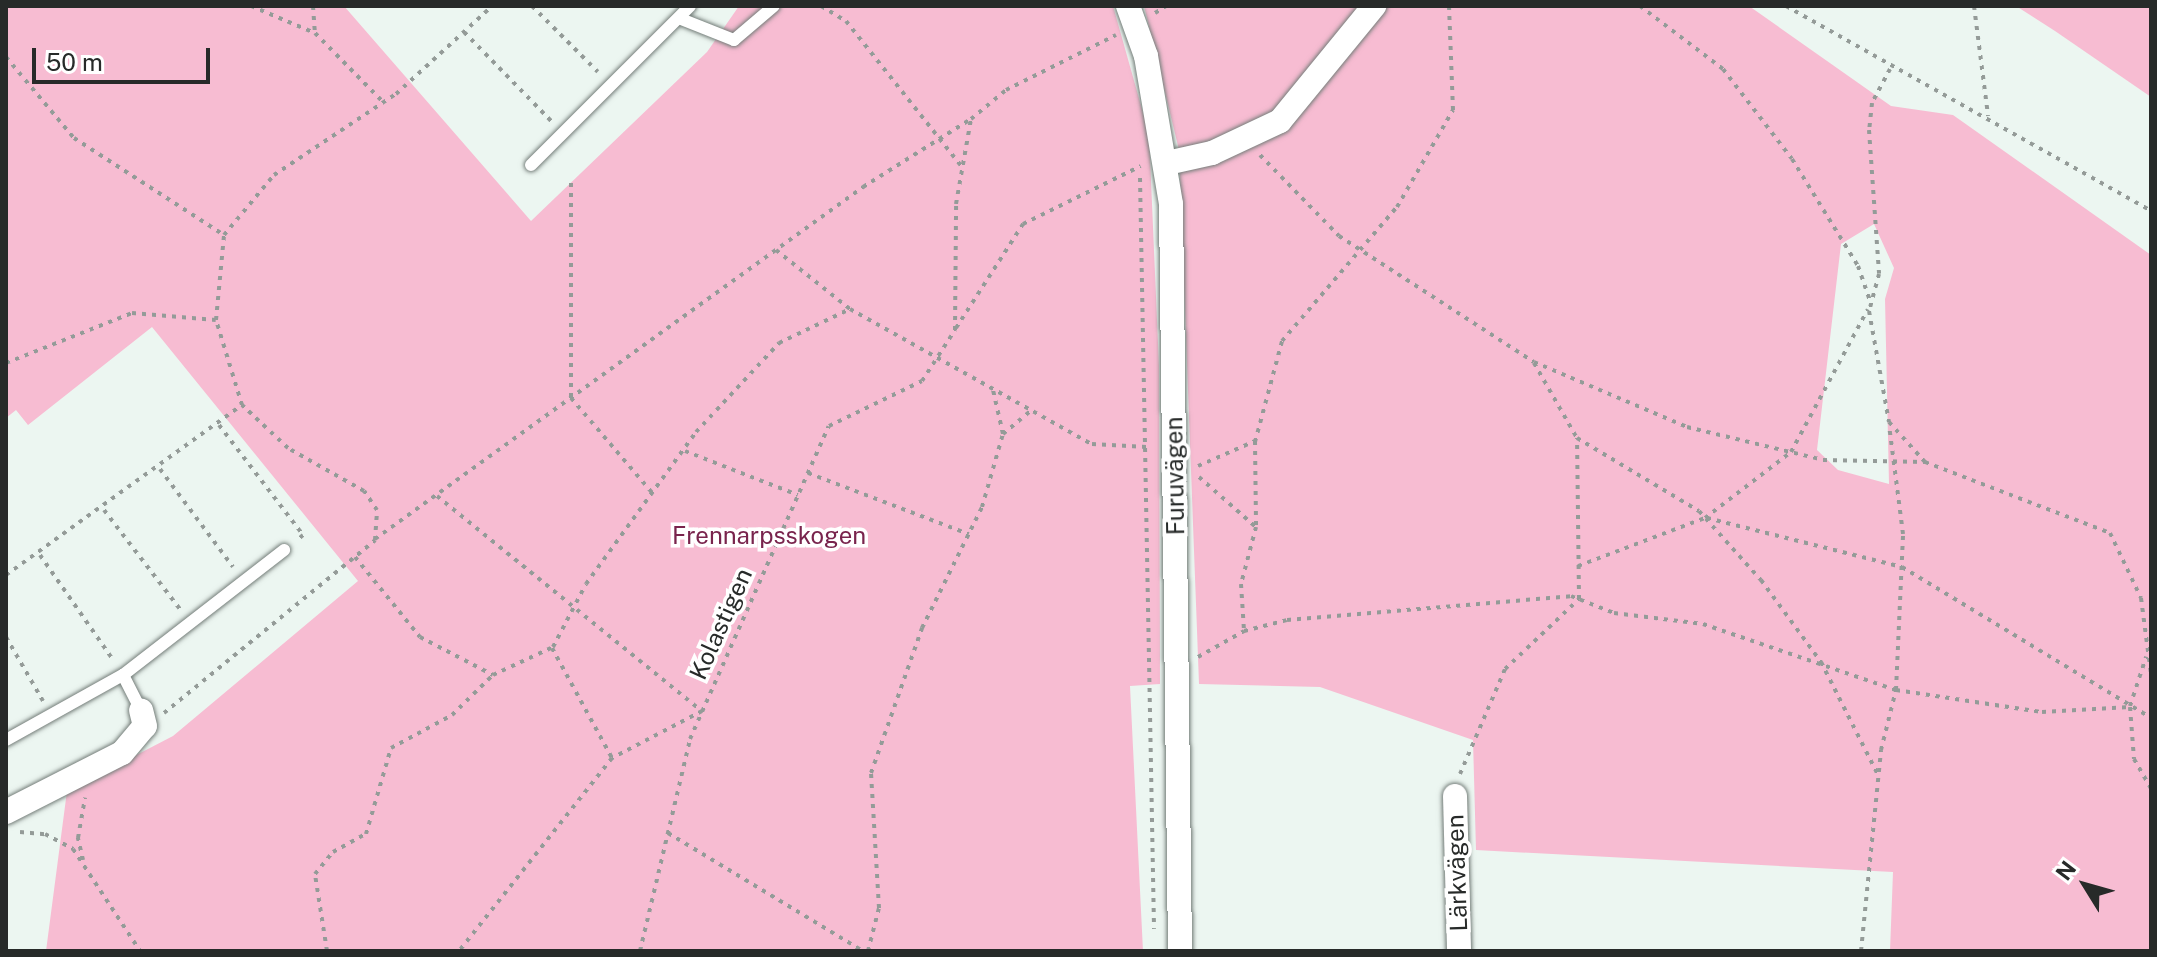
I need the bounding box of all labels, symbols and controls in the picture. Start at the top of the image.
scale bar [36,32,214,82]
text: 50 m [46,48,103,76]
street label: Furuvägen [1160,417,1190,535]
park label: Frennarpsskogen [672,522,866,550]
street label: Kolastigen [684,564,758,684]
street label: Lärkvägen [1441,814,1473,932]
north arrow [2045,845,2125,925]
text: N [2050,856,2081,885]

